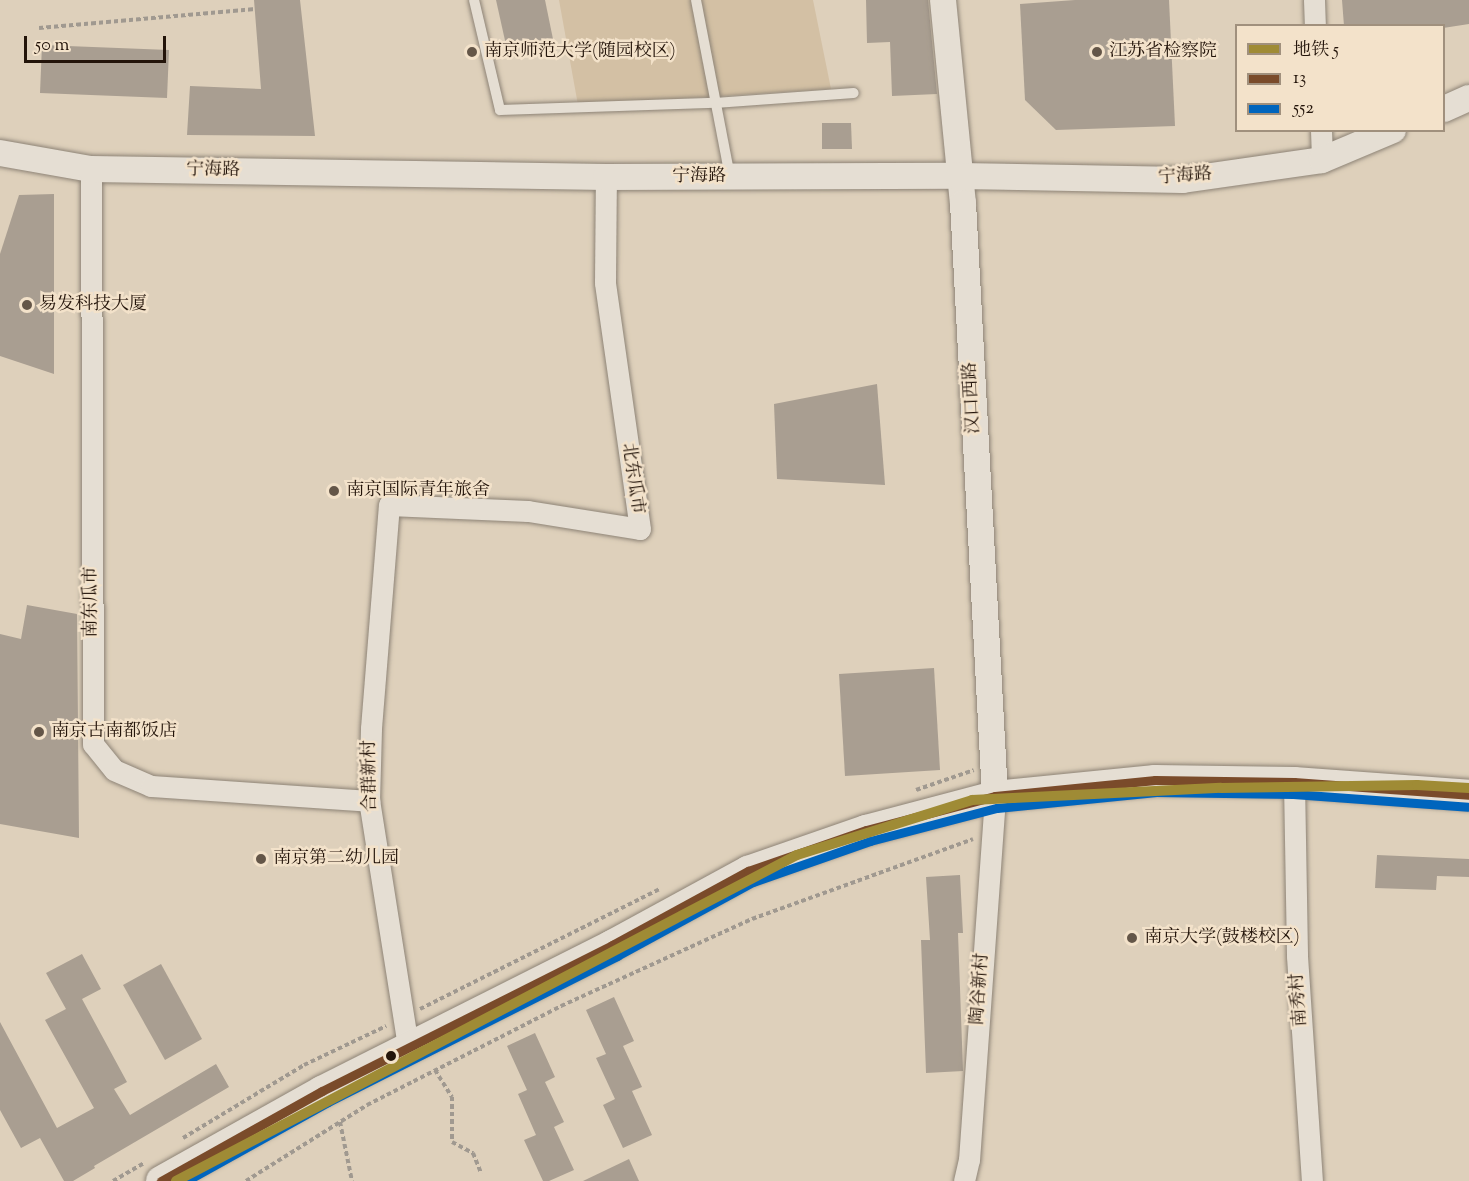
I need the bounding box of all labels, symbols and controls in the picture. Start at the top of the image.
scale bar [27,24,170,62]
legend [1235,24,1445,132]
text: 50 m [35,33,69,59]
text: 地铁 5 [1293,38,1339,64]
place label: 南京师范大学(随园校区) [484,41,676,63]
place label: 江苏省检察院 [1109,41,1217,63]
marker: 南京师范大学(随园校区) [465,45,479,59]
marker: 江苏省检察院 [1090,45,1104,59]
text: 13 [1293,66,1306,92]
text: 552 [1293,96,1314,122]
street label: 宁海路 [186,160,240,182]
street label: 宁海路 [1157,164,1213,190]
street label: 宁海路 [672,166,726,188]
place label: 易发科技大厦 [39,294,147,316]
marker: 易发科技大厦 [20,298,34,312]
street label: 汉口西路 [960,361,986,435]
street label: 北东瓜市 [616,442,648,516]
place label: 南京国际青年旅舍 [346,480,490,502]
marker: 南京国际青年旅舍 [327,484,341,498]
street label: 南东瓜市 [81,566,103,638]
place label: 南京古南都饭店 [51,721,177,743]
marker: 南京古南都饭店 [32,725,46,739]
street label: 合群新村 [360,740,382,812]
place label: 南京第二幼儿园 [273,848,399,870]
marker: 南京第二幼儿园 [254,852,268,866]
place label: 南京大学(鼓楼校区) [1144,927,1300,949]
marker: 南京大学(鼓楼校区) [1125,931,1139,945]
street label: 陶谷新村 [968,952,994,1026]
street label: 南秀村 [1287,972,1313,1028]
unlabelled marker [385,1050,397,1062]

